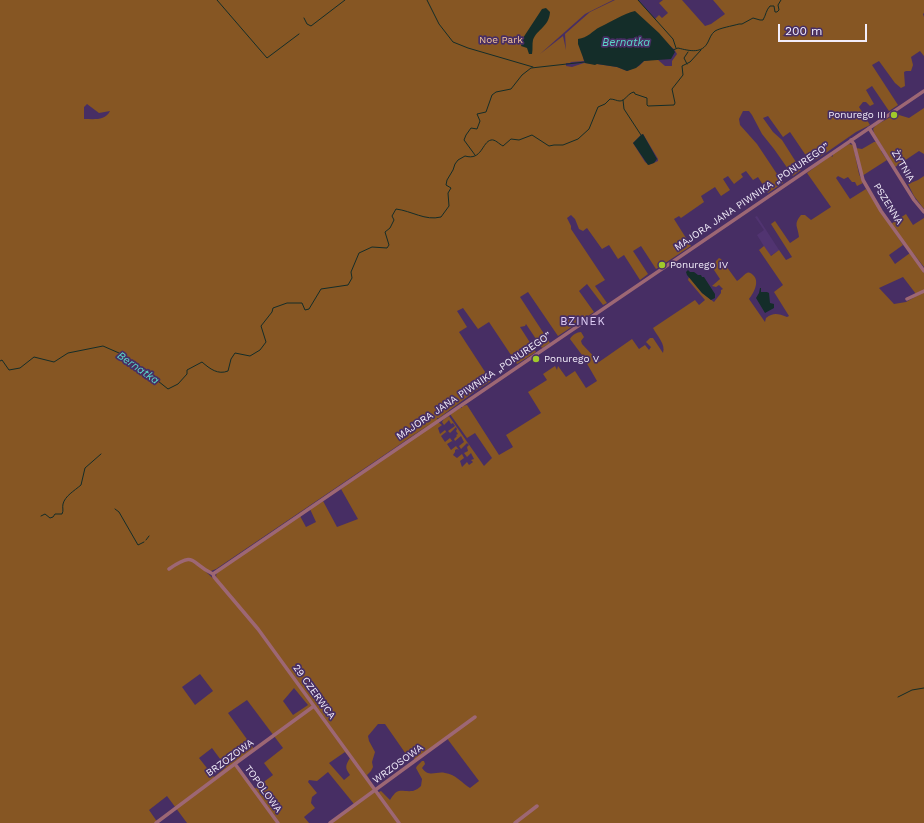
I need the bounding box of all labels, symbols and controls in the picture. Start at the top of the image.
scale bar [780,16,869,42]
text: 200 m [785,24,822,38]
park label: Noe Park [479,34,523,46]
water label: Bernatka [602,36,650,50]
place label: Ponurego III [828,109,886,121]
marker: Ponurego III [889,110,899,120]
street label: MAJORA JANA PIWNIKA „PONUREGO” [672,141,832,253]
street label: ŻYTNIA [889,148,917,184]
street label: PSZENNA [871,181,905,227]
place label: Ponurego IV [670,259,728,271]
marker: Ponurego IV [657,260,667,270]
district label: BZINEK [560,315,606,329]
street label: MAJORA JANA PIWNIKA „PONUREGO” [394,330,554,442]
water label: Bernatka [115,349,161,387]
place label: Ponurego V [544,353,599,365]
marker: Ponurego V [531,354,541,364]
street label: 29 CZERWCA [290,662,338,722]
street label: BRZOZOWA [204,737,256,779]
street label: WRZOSOWA [370,742,426,786]
street label: TOPOLOWA [242,763,284,815]

